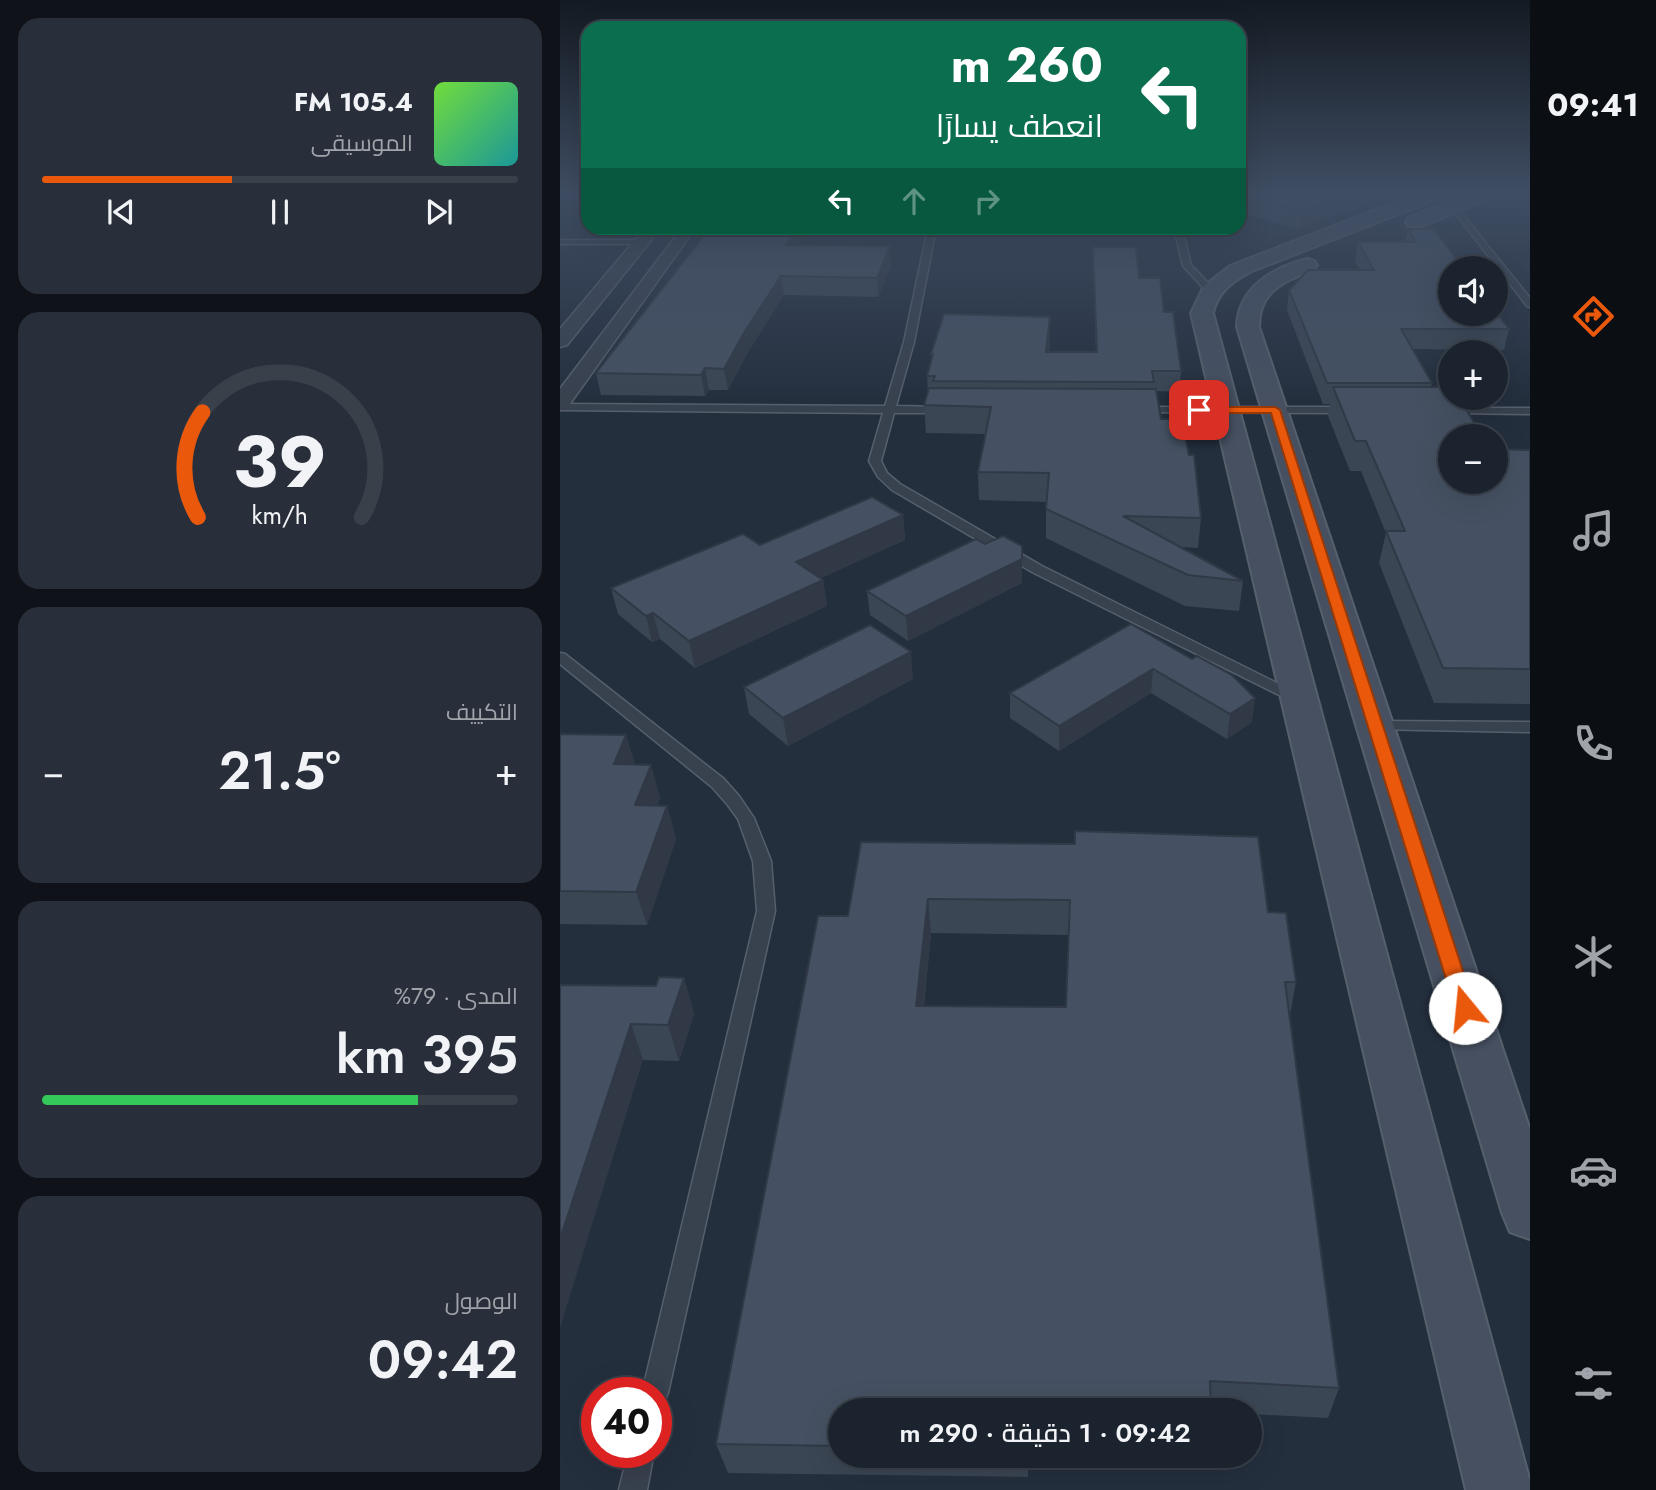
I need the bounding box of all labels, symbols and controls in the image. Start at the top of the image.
text: 260 m [951,30,1103,100]
icon: left [1127,49,1218,140]
text: 09:41 [1547,82,1639,128]
text: 105.4 FM [294,83,413,121]
text: انعطف يسارًا [936,103,1103,149]
text: الموسيقى [311,126,413,160]
icon: left [822,182,860,220]
icon: ahead [895,182,933,220]
icon: right [968,182,1006,220]
icon: previous [102,193,140,231]
icon: pause [261,193,299,231]
icon: next [420,193,458,231]
map controls [1438,256,1508,494]
button: sound [1438,256,1508,326]
icon: directions [1569,292,1618,341]
button: + [1438,340,1508,410]
pin [1169,380,1229,440]
icon: arrive [1180,391,1218,429]
text: 39 [233,409,327,514]
button: − [1438,424,1508,494]
text: km/h [252,496,308,532]
icon: music [1569,506,1618,555]
text: التكييف [446,695,518,729]
icon: phone [1569,719,1618,768]
text: 21.5° [219,733,341,809]
text: − [42,744,64,799]
text: + [495,744,518,799]
icon: climate [1569,932,1618,981]
position arrow [1428,971,1502,1045]
text: المدى · 79% [394,979,518,1013]
text: 395 km [336,1017,518,1093]
icon: car [1569,1146,1618,1195]
text: الوصول [445,1284,518,1318]
text: 09:42 [368,1322,518,1398]
icon: filters [1569,1359,1618,1408]
speed limit sign: 40 [581,1377,672,1468]
text: 09:42 · 1 دقيقة · 290 m [899,1414,1191,1452]

